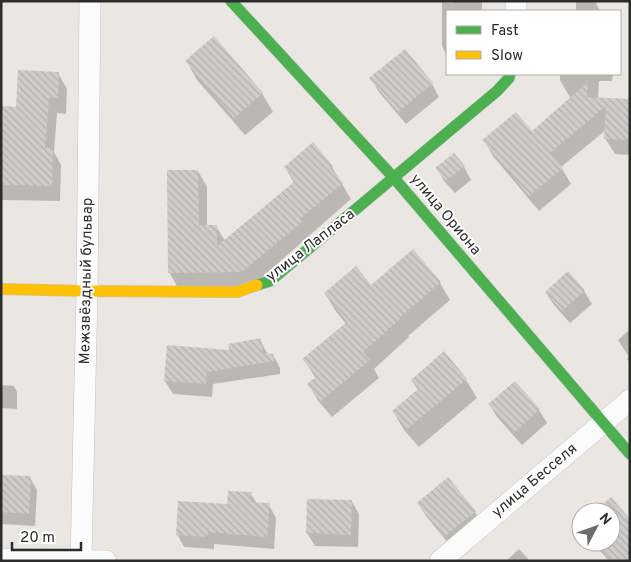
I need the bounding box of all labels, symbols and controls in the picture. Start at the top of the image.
legend [446,10,621,75]
text: Fast [491,22,519,41]
text: Slow [491,47,523,66]
street label: улица Ориона [405,170,485,260]
street label: Межзвёздный бульвар [76,198,98,364]
street label: улица Лапласа [263,205,359,287]
street label: улица Бесселя [488,440,582,522]
north arrow [571,502,621,552]
text: N [595,510,614,529]
scale bar [12,520,81,552]
text: 20 m [20,529,55,548]

